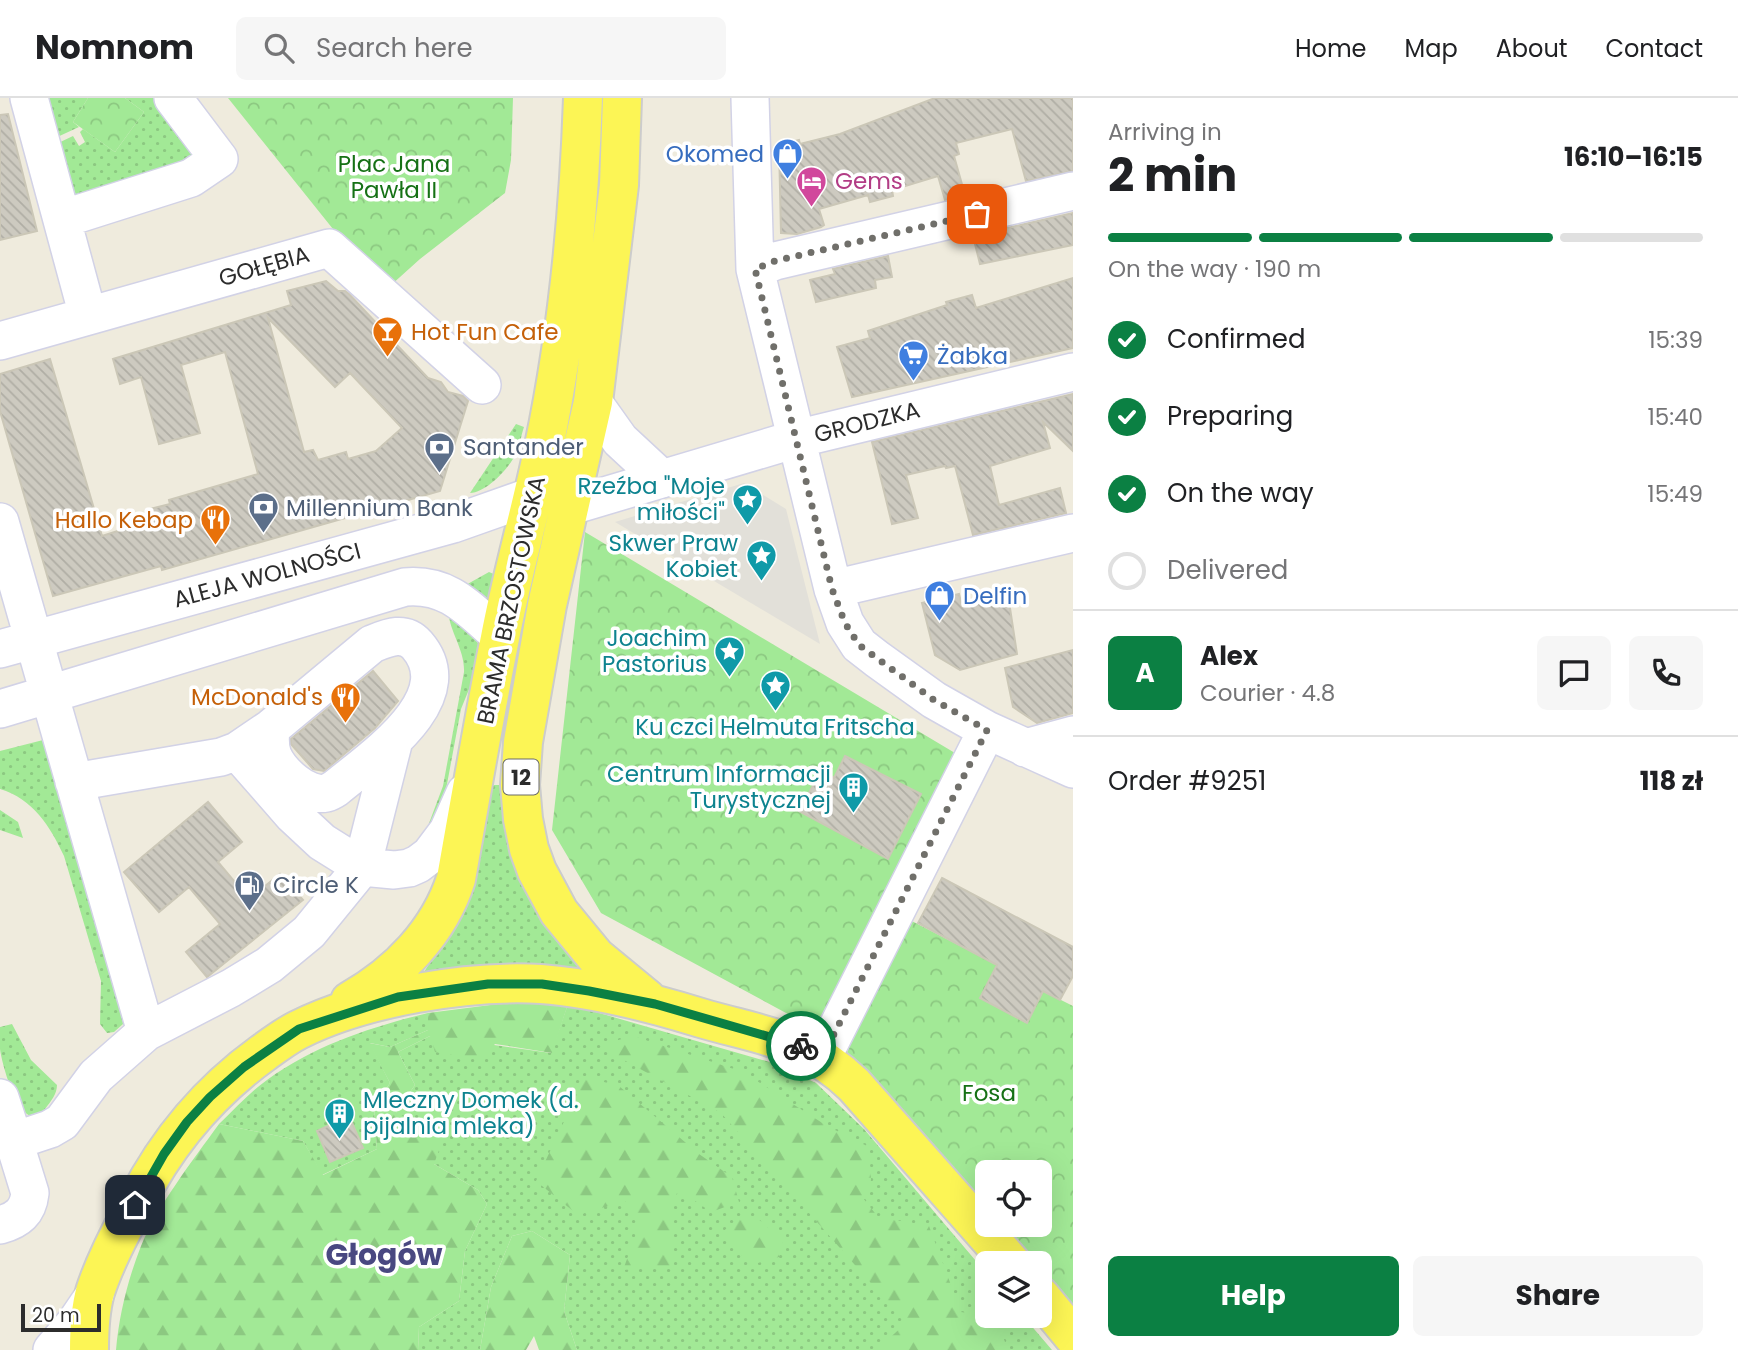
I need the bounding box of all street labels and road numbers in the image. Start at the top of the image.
street label: GOŁĘBIA [215,238,313,294]
street label: GRODZKA [811,393,923,451]
street label: BRAMA BRZOSTOWSKA [469,473,553,727]
street label: ALEJA WOLNOŚCI [170,535,364,615]
road number: 12 [504,760,538,794]

